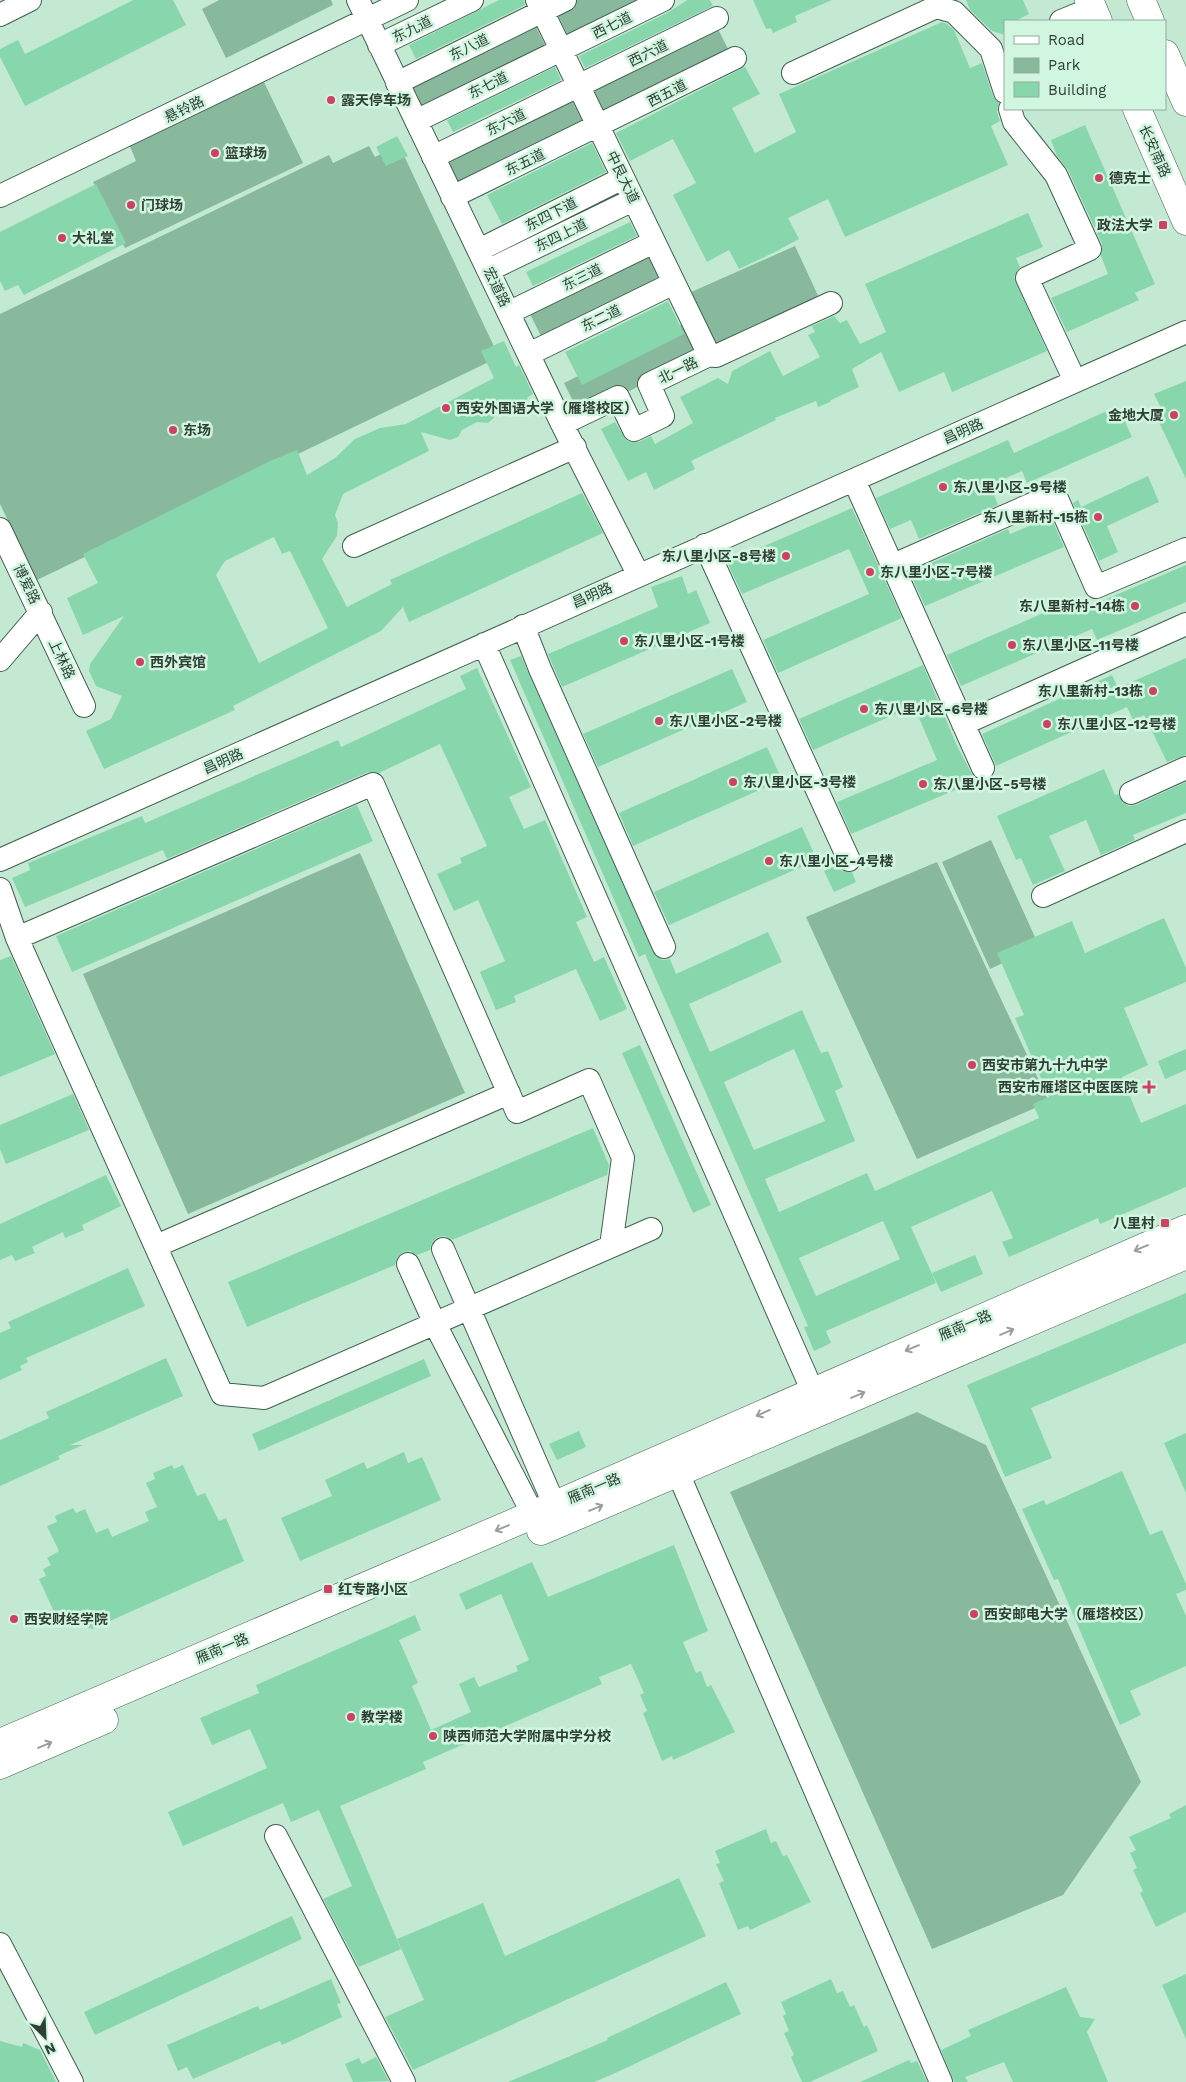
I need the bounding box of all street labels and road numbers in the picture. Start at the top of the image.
street label: 西七道 [590,9,634,41]
street label: 东九道 [390,13,434,45]
street label: 东八道 [447,31,491,63]
street label: 西六道 [626,37,670,69]
street label: 东七道 [466,69,510,101]
street label: 西五道 [645,76,689,110]
street label: 悬铃路 [162,93,206,125]
street label: 东六道 [484,106,528,138]
street label: 长安南路 [1136,122,1174,180]
street label: 东五道 [503,146,547,178]
street label: 中艮大道 [604,148,642,206]
street label: 东四下道 [522,194,580,234]
street label: 东四上道 [532,216,590,254]
street label: 东三道 [560,261,604,293]
street label: 宏道路 [481,265,513,309]
street label: 东二道 [579,302,623,334]
street label: 北一路 [656,354,700,386]
street label: 昌明路 [941,415,985,447]
street label: 博爱路 [11,562,43,606]
street label: 昌明路 [570,579,614,611]
street label: 上林路 [46,637,78,681]
street label: 昌明路 [201,745,245,777]
street label: 雁南一路 [936,1307,994,1343]
street label: 雁南一路 [565,1470,623,1506]
street label: 雁南一路 [193,1630,251,1666]

